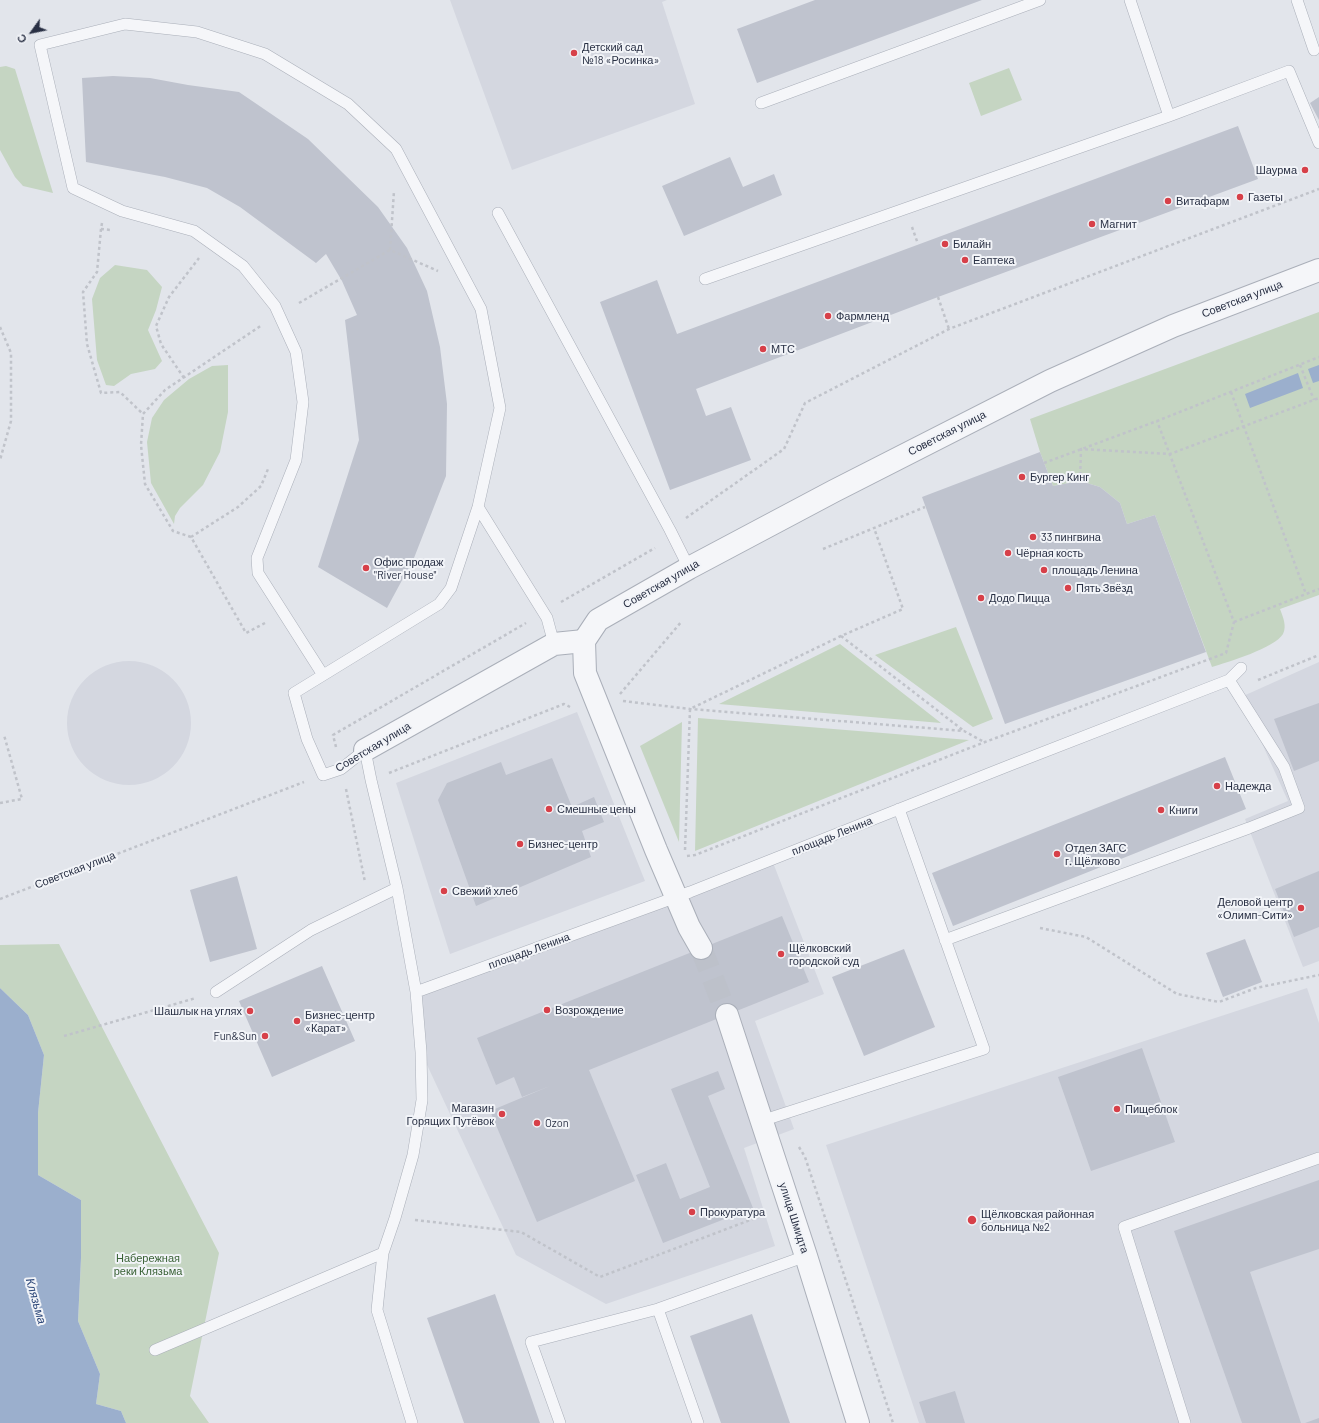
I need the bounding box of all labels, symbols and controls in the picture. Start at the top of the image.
north arrow [12,12,52,52]
text: С [14,32,29,46]
place label: Детский сад №18 «Росинка» [582,40,659,66]
marker: Детский сад №18 «Росинка» [569,48,579,58]
place label: Шаурма [1256,163,1297,177]
marker: Шаурма [1300,165,1310,175]
place label: Газеты [1248,190,1283,204]
marker: Газеты [1235,192,1245,202]
place label: Витафарм [1176,194,1229,208]
marker: Витафарм [1163,196,1173,206]
place label: Магнит [1100,217,1137,231]
marker: Магнит [1087,219,1097,229]
place label: Билайн [953,237,991,251]
marker: Билайн [940,239,950,249]
place label: Еаптека [973,253,1015,267]
marker: Еаптека [960,255,970,265]
street label: Советская улица [1200,278,1284,320]
place label: Фармленд [836,309,889,323]
marker: Фармленд [823,311,833,321]
place label: МТС [771,342,795,356]
marker: МТС [758,344,768,354]
street label: Советская улица [906,408,988,458]
place label: Бургер Кинг [1030,470,1089,484]
marker: Бургер Кинг [1017,472,1027,482]
place label: 33 пингвина [1041,530,1101,544]
marker: 33 пингвина [1028,532,1038,542]
place label: Чёрная кость [1016,546,1083,560]
marker: Чёрная кость [1003,548,1013,558]
place label: Офис продаж "River House" [374,555,443,581]
street label: Советская улица [621,557,701,611]
marker: Офис продаж "River House" [361,563,371,573]
place label: площадь Ленина [1052,563,1138,577]
marker: площадь Ленина [1039,565,1049,575]
place label: Пять Звёзд [1076,581,1133,595]
marker: Пять Звёзд [1063,583,1073,593]
place label: Додо Пицца [989,591,1050,605]
marker: Додо Пицца [976,593,986,603]
street label: Советская улица [333,719,413,775]
place label: Надежда [1225,779,1271,793]
marker: Надежда [1212,781,1222,791]
place label: Смешные цены [557,802,636,816]
place label: Книги [1169,803,1198,817]
marker: Смешные цены [544,804,554,814]
marker: Книги [1156,805,1166,815]
street label: площадь Ленина [790,814,874,858]
place label: Бизнес-центр [528,837,598,851]
marker: Бизнес-центр [515,839,525,849]
place label: Отдел ЗАГС г. Щёлково [1065,841,1126,867]
street label: Советская улица [33,849,117,891]
marker: Отдел ЗАГС г. Щёлково [1052,849,1062,859]
place label: Свежий хлеб [452,884,518,898]
marker: Свежий хлеб [439,886,449,896]
place label: Деловой центр «Олимп-Сити» [1217,895,1293,921]
marker: Деловой центр «Олимп-Сити» [1296,903,1306,913]
street label: площадь Ленина [486,930,572,972]
place label: Щёлковский городской суд [789,941,859,967]
marker: Щёлковский городской суд [776,949,786,959]
place label: Возрождение [555,1003,624,1017]
place label: Шашлык на углях [154,1004,242,1018]
marker: Возрождение [542,1005,552,1015]
marker: Шашлык на углях [245,1006,255,1016]
place label: Бизнес-центр «Карат» [305,1008,375,1034]
marker: Бизнес-центр «Карат» [292,1016,302,1026]
place label: Fun&Sun [214,1029,257,1043]
marker: Fun&Sun [260,1031,270,1041]
place label: Магазин Горящих Путёвок [407,1101,494,1127]
place label: Пищеблок [1125,1102,1177,1116]
marker: Пищеблок [1112,1104,1122,1114]
marker: Магазин Горящих Путёвок [497,1109,507,1119]
place label: Ozon [545,1116,569,1130]
marker: Ozon [532,1118,542,1128]
street label: улица Шмидта [776,1181,812,1255]
place label: Прокуратура [700,1205,765,1219]
marker: Прокуратура [687,1207,697,1217]
place label: Щёлковская районная больница №2 [981,1207,1094,1233]
marker: Щёлковская районная больница №2 [966,1214,978,1226]
park label: Набережная реки Клязьма [114,1251,182,1277]
water label: Клязьма [23,1276,49,1326]

